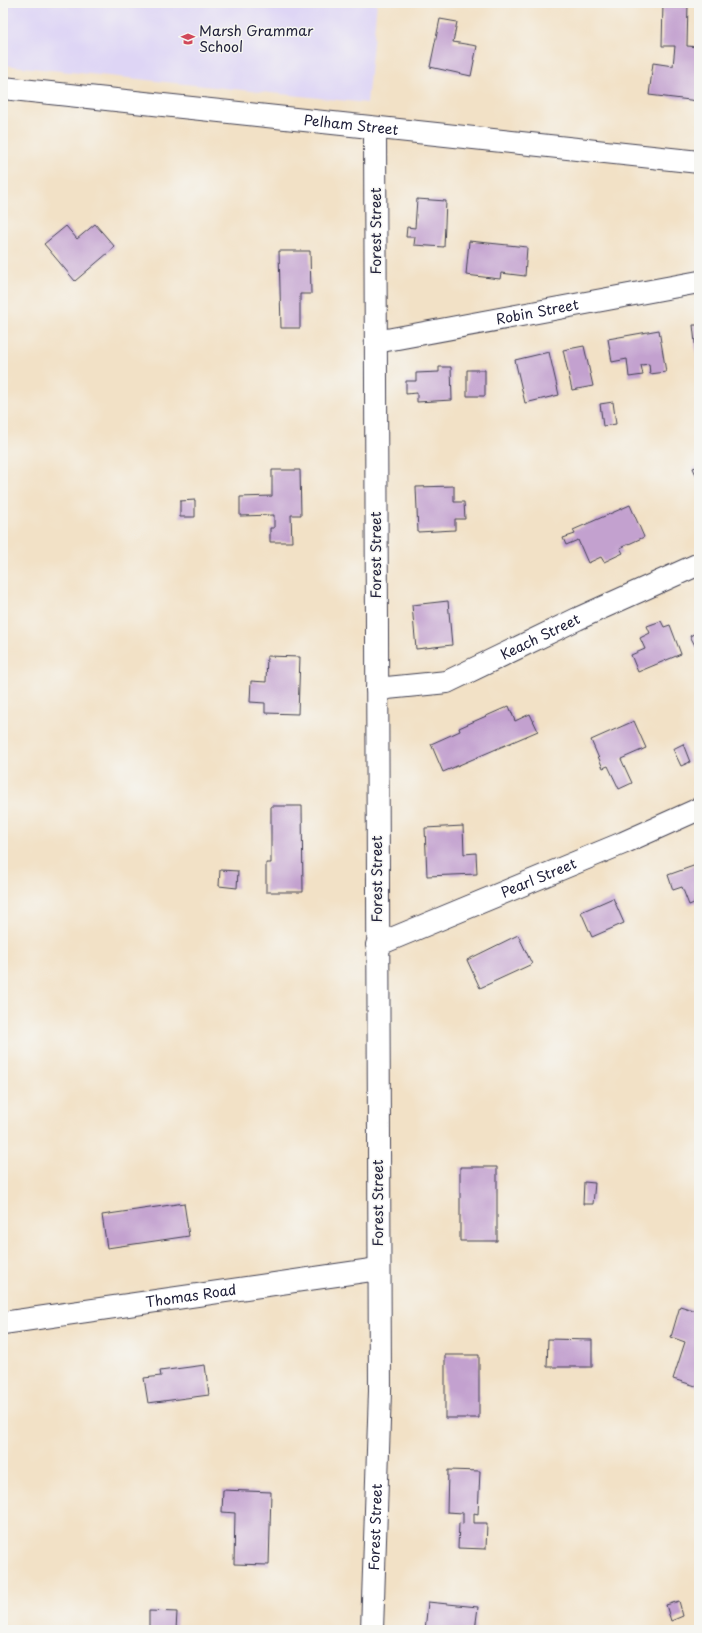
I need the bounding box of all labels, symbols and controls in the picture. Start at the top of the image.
place label: Marsh Grammar School [199,20,314,57]
school or university icon: Marsh Grammar School [180,31,196,47]
street label: Pelham Street [303,109,400,140]
street label: Forest Street [365,187,386,275]
street label: Robin Street [494,294,581,330]
street label: Forest Street [365,511,386,599]
street label: Keach Street [497,608,584,665]
street label: Forest Street [366,835,387,923]
street label: Pearl Street [498,852,580,903]
street label: Forest Street [367,1159,388,1247]
street label: Thomas Road [144,1279,238,1312]
street label: Forest Street [363,1483,387,1571]

